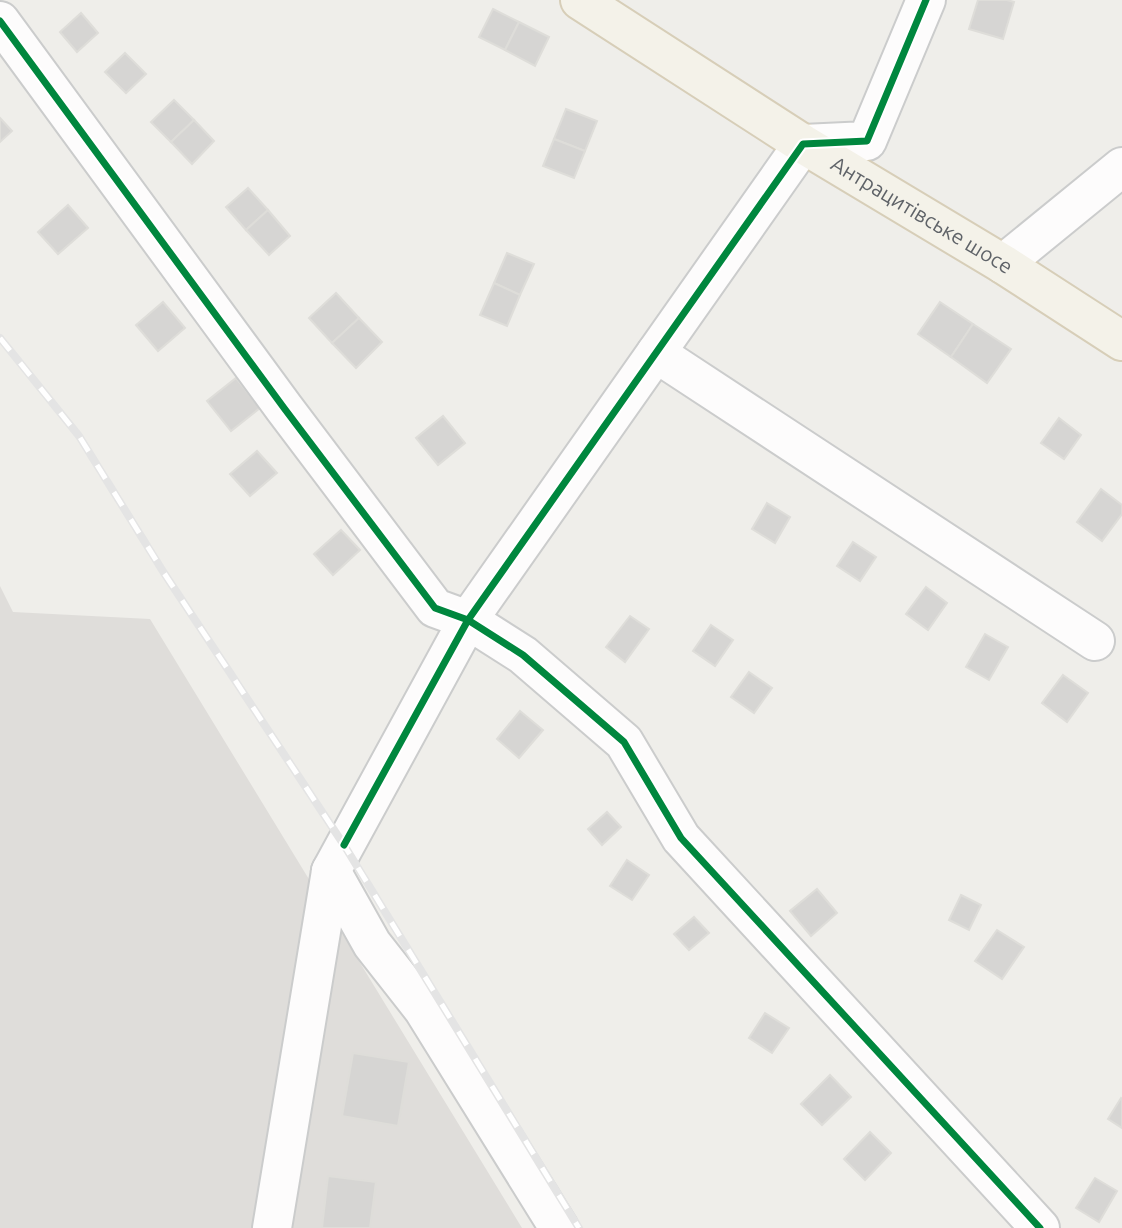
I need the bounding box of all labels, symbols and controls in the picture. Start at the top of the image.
street label: Антрацитівське шосе [827,151,1018,278]

